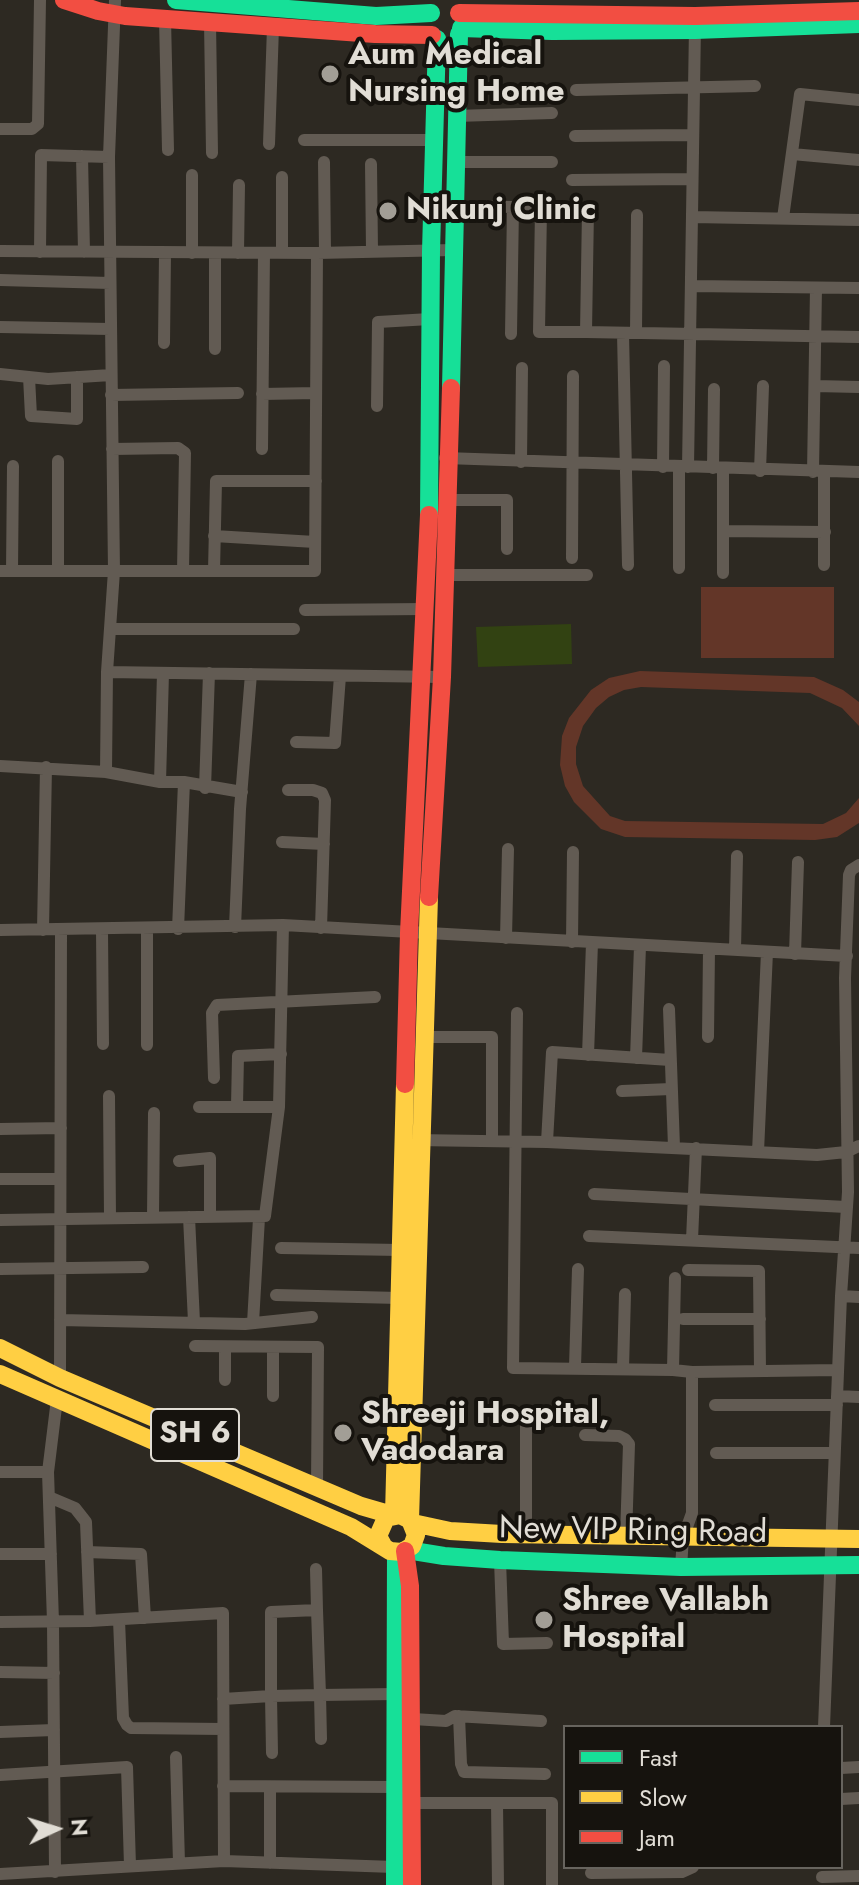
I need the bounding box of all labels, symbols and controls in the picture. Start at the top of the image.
place label: Aum Medical Nursing Home [348,37,565,112]
marker: Aum Medical Nursing Home [319,63,341,85]
place label: Nikunj Clinic [406,192,596,230]
marker: Nikunj Clinic [377,200,399,222]
place label: Shreeji Hospital, Vadodara [361,1396,609,1471]
road number: SH 6 [151,1409,239,1461]
marker: Shreeji Hospital, Vadodara [332,1422,354,1444]
street label: New VIP Ring Road [499,1510,767,1554]
place label: Shree Vallabh Hospital [562,1583,769,1658]
marker: Shree Vallabh Hospital [533,1609,555,1631]
legend [563,1725,843,1869]
text: Fast [639,1740,677,1775]
text: Slow [639,1780,687,1815]
north arrow [16,1789,96,1869]
text: N [63,1817,97,1837]
text: Jam [639,1820,675,1855]

